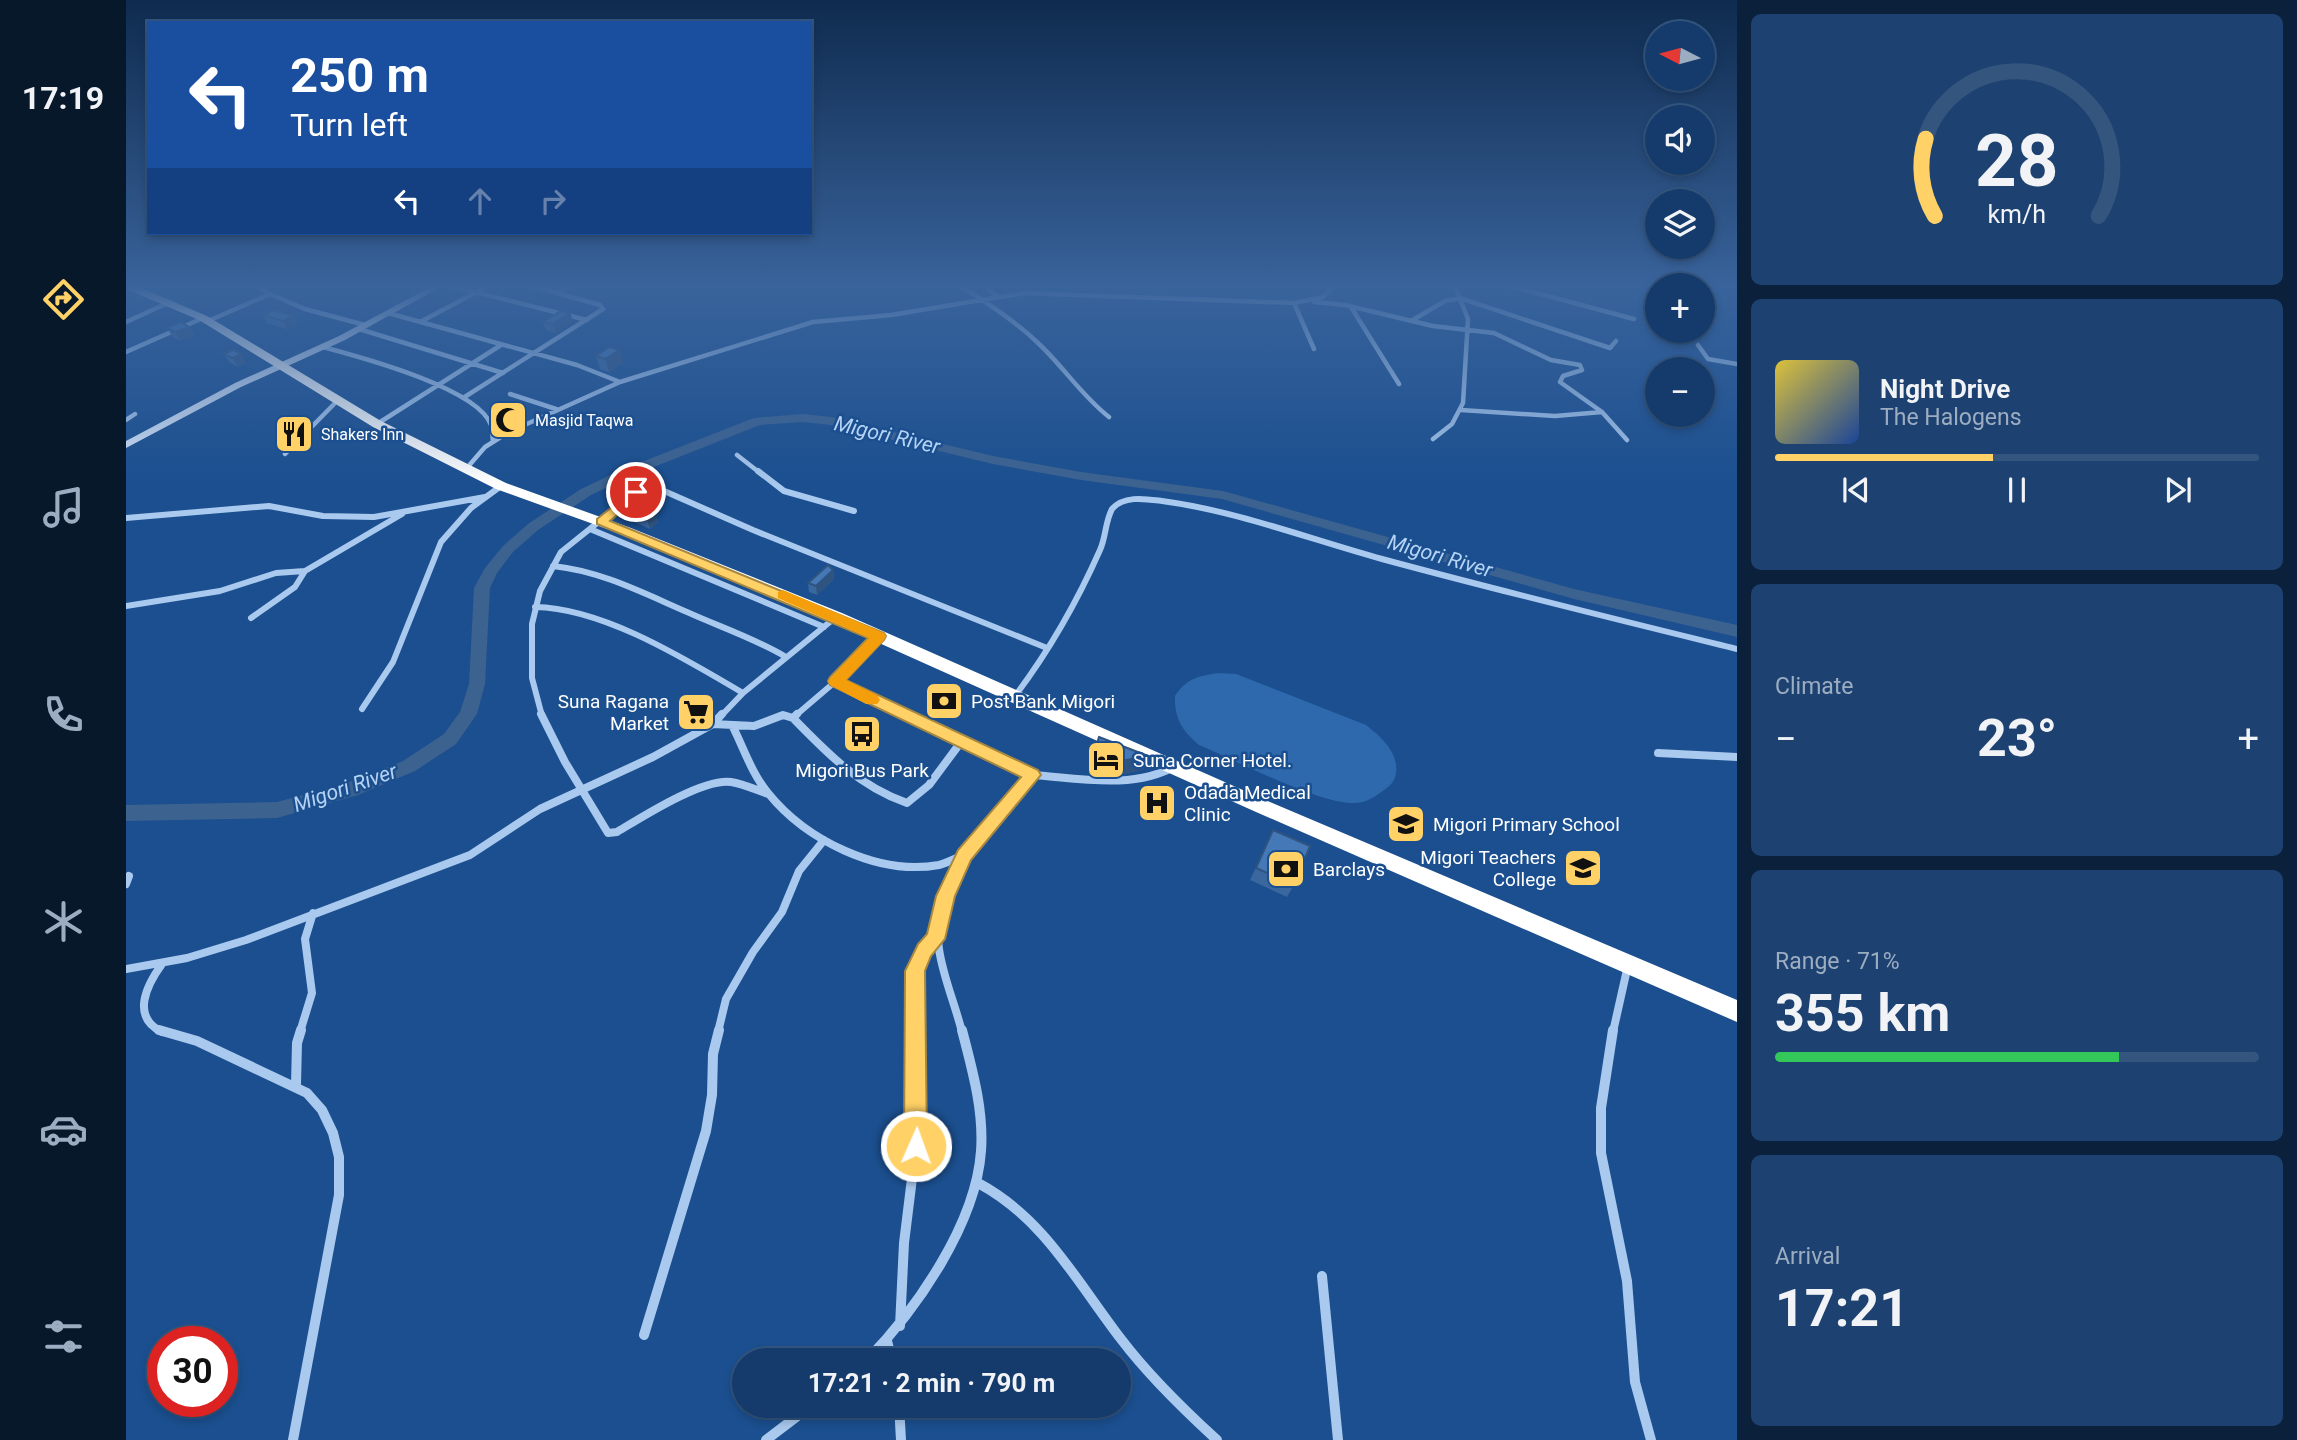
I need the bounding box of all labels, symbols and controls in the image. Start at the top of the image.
north arrow [1645,21,1715,91]
map controls [1645,21,1715,427]
text: 250 m [290,47,429,104]
icon: left [175,49,266,140]
text: 17:19 [22,79,104,117]
button: sound [1645,105,1715,175]
text: Turn left [290,106,408,144]
text: 28 [1975,118,2059,204]
icon: left [388,182,426,220]
icon: ahead [461,182,499,220]
icon: right [534,182,572,220]
button: layers [1645,189,1715,259]
text: km/h [1988,199,2046,228]
button: + [1645,273,1715,343]
icon: directions [39,275,88,324]
button: − [1645,357,1715,427]
text: Night Drive [1880,374,2010,404]
mosque icon: Masjid Taqwa [487,399,529,441]
text: The Halogens [1880,404,2022,431]
place label: Masjid Taqwa [535,411,634,430]
water label: Migori River [832,411,943,459]
restaurant icon: Shakers Inn [273,413,315,455]
place label: Shakers Inn [321,425,404,444]
pin [606,462,666,522]
icon: previous [1837,471,1875,509]
icon: pause [1998,471,2036,509]
icon: next [2159,471,2197,509]
icon: arrive [617,473,655,511]
icon: music [39,483,88,532]
water label: Migori River [1385,530,1496,583]
text: Climate [1775,673,1854,700]
bank icon: Post Bank Migori [923,680,965,722]
icon: phone [39,690,88,739]
place label: Suna Ragana Market [558,690,669,735]
place label: Post Bank Migori [971,690,1115,713]
supermarket icon: Suna Ragana Market [675,691,717,733]
text: 23° [1977,708,2057,769]
bus stop icon: Migori Bus Park [841,713,883,755]
text: − [1775,717,1797,761]
text: + [2237,717,2259,761]
hotel icon: Suna Corner Hotel. [1085,739,1127,781]
place label: Suna Corner Hotel. [1133,749,1292,772]
water label: Migori River [290,759,401,817]
place label: Migori Bus Park [795,759,929,782]
place label: Odada Medical Clinic [1184,781,1311,826]
hospital icon: Odada Medical Clinic [1136,782,1178,824]
school or university icon: Migori Primary School [1385,803,1427,845]
place label: Migori Primary School [1433,813,1620,836]
place label: Migori Teachers College [1420,846,1556,891]
school or university icon: Migori Teachers College [1562,847,1604,889]
bank icon: Barclays [1265,848,1307,890]
place label: Barclays [1313,858,1385,881]
icon: climate [39,897,88,946]
text: Range · 71% [1775,948,1900,975]
text: 355 km [1775,983,1950,1044]
icon: car [39,1105,88,1154]
position arrow [879,1109,953,1183]
text: Arrival [1775,1243,1840,1270]
text: 17:21 [1775,1278,1909,1339]
icon: filters [39,1312,88,1361]
speed limit sign: 30 [147,1326,238,1417]
text: 17:21 · 2 min · 790 m [808,1368,1055,1398]

